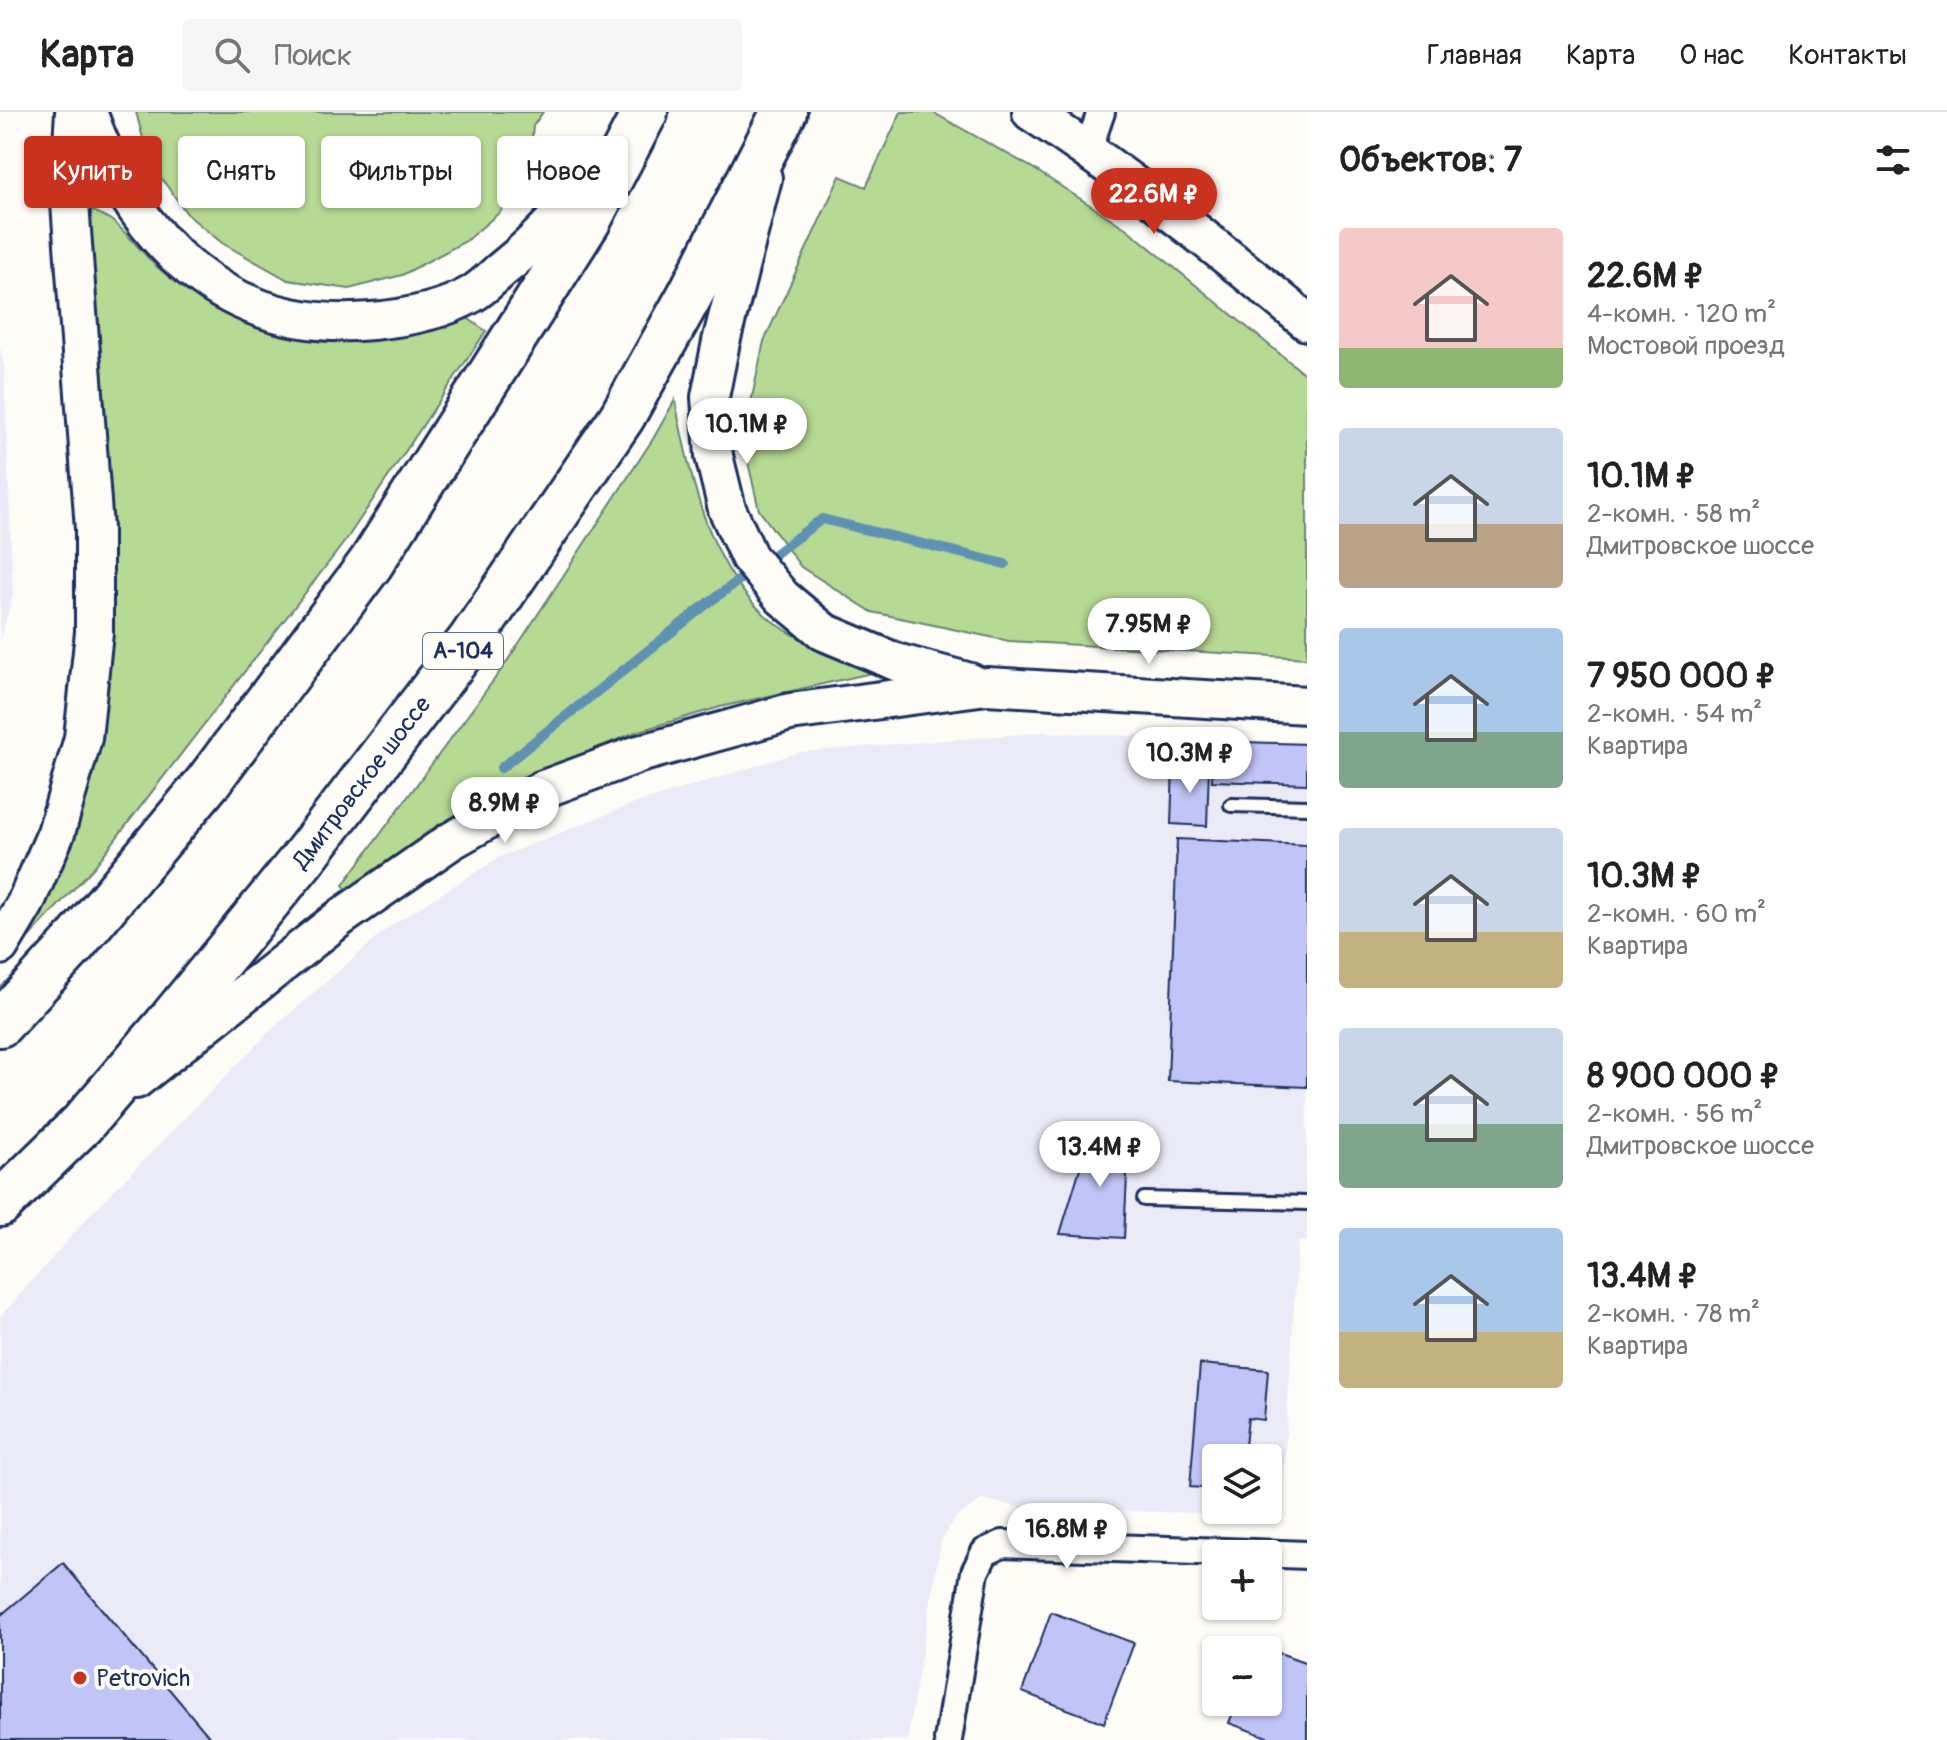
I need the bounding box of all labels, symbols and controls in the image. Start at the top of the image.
search box [182,19,742,91]
text: Карта [40,31,134,79]
icon: search [210,33,254,77]
text: Поиск [274,37,352,74]
text: Главная [1427,38,1522,73]
text: Карта [1566,38,1635,73]
text: О нас [1679,38,1744,73]
text: Контакты [1788,38,1907,73]
chip: Купить [24,136,162,208]
chip: Снять [178,136,305,208]
chip: Фильтры [321,136,481,208]
chip: Новое [497,136,628,208]
icon: filters [1871,138,1915,182]
text: Объектов: 7 [1339,139,1522,182]
pin: 22.6M ₽ [1080,168,1228,236]
text: 22.6M ₽ [1109,178,1199,210]
text: 22.6M ₽ [1587,255,1705,298]
icon: home [1403,260,1499,356]
text: 4-комн. · 120 m² [1587,298,1776,330]
text: Мостовой проезд [1587,330,1785,362]
pin: 10.1M ₽ [673,398,821,466]
text: 10.1M ₽ [705,408,789,440]
text: 10.1M ₽ [1587,455,1697,498]
icon: home [1403,460,1499,556]
text: 2-комн. · 58 m² [1587,498,1760,530]
text: Дмитровское шоссе [1587,530,1814,562]
pin: 7.95M ₽ [1075,598,1223,666]
text: 7.95M ₽ [1106,608,1192,640]
road number: А-104 [423,633,503,669]
text: 7 950 000 ₽ [1587,655,1776,698]
icon: home [1403,660,1499,756]
street label: Дмитровское шоссе [285,690,437,875]
text: 2-комн. · 54 m² [1587,698,1762,730]
pin: 10.3M ₽ [1116,727,1264,795]
text: Квартира [1587,730,1688,762]
text: 10.3M ₽ [1146,737,1234,769]
pin: 8.9M ₽ [440,777,570,845]
text: 8.9M ₽ [469,787,541,819]
text: 10.3M ₽ [1587,855,1702,898]
icon: home [1403,860,1499,956]
text: 2-комн. · 60 m² [1587,898,1766,930]
text: Квартира [1587,930,1688,962]
text: 8 900 000 ₽ [1587,1055,1780,1098]
icon: home [1403,1060,1499,1156]
text: 2-комн. · 56 m² [1587,1098,1762,1130]
pin: 13.4M ₽ [1026,1121,1174,1189]
text: Дмитровское шоссе [1587,1130,1814,1162]
text: 13.4M ₽ [1057,1131,1143,1163]
text: 13.4M ₽ [1587,1255,1699,1298]
icon: home [1403,1260,1499,1356]
text: 2-комн. · 78 m² [1587,1298,1760,1330]
text: Квартира [1587,1330,1688,1362]
map controls [1202,1444,1282,1716]
button: layers [1202,1444,1282,1524]
pin: 16.8M ₽ [993,1503,1141,1571]
text: 16.8M ₽ [1025,1513,1109,1545]
button: + [1202,1540,1282,1620]
button: − [1202,1636,1282,1716]
place label: Petrovich [96,1664,190,1693]
marker: Petrovich [71,1669,89,1687]

